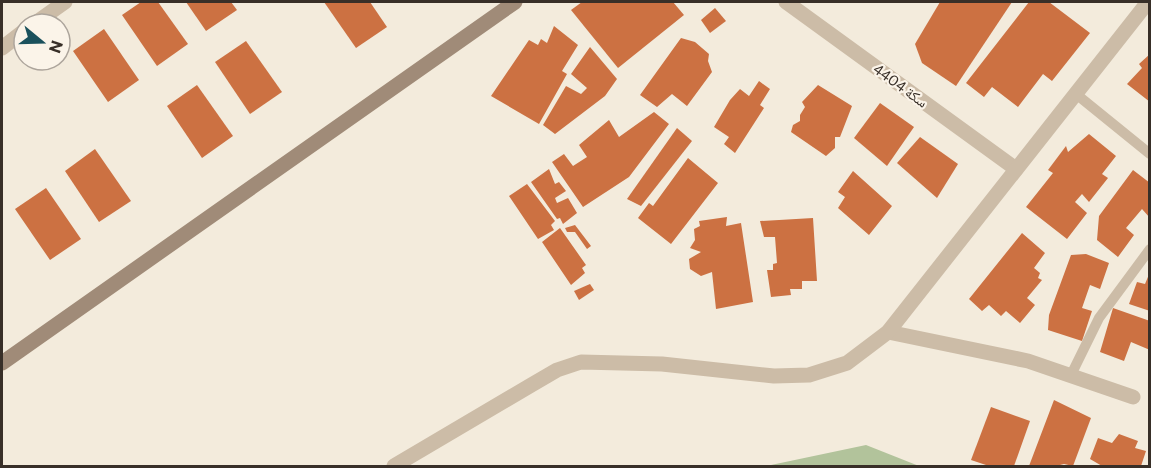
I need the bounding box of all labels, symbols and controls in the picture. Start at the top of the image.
north arrow [12,12,72,72]
text: N [46,38,68,56]
street label: سكة 4404 [870,59,932,111]

